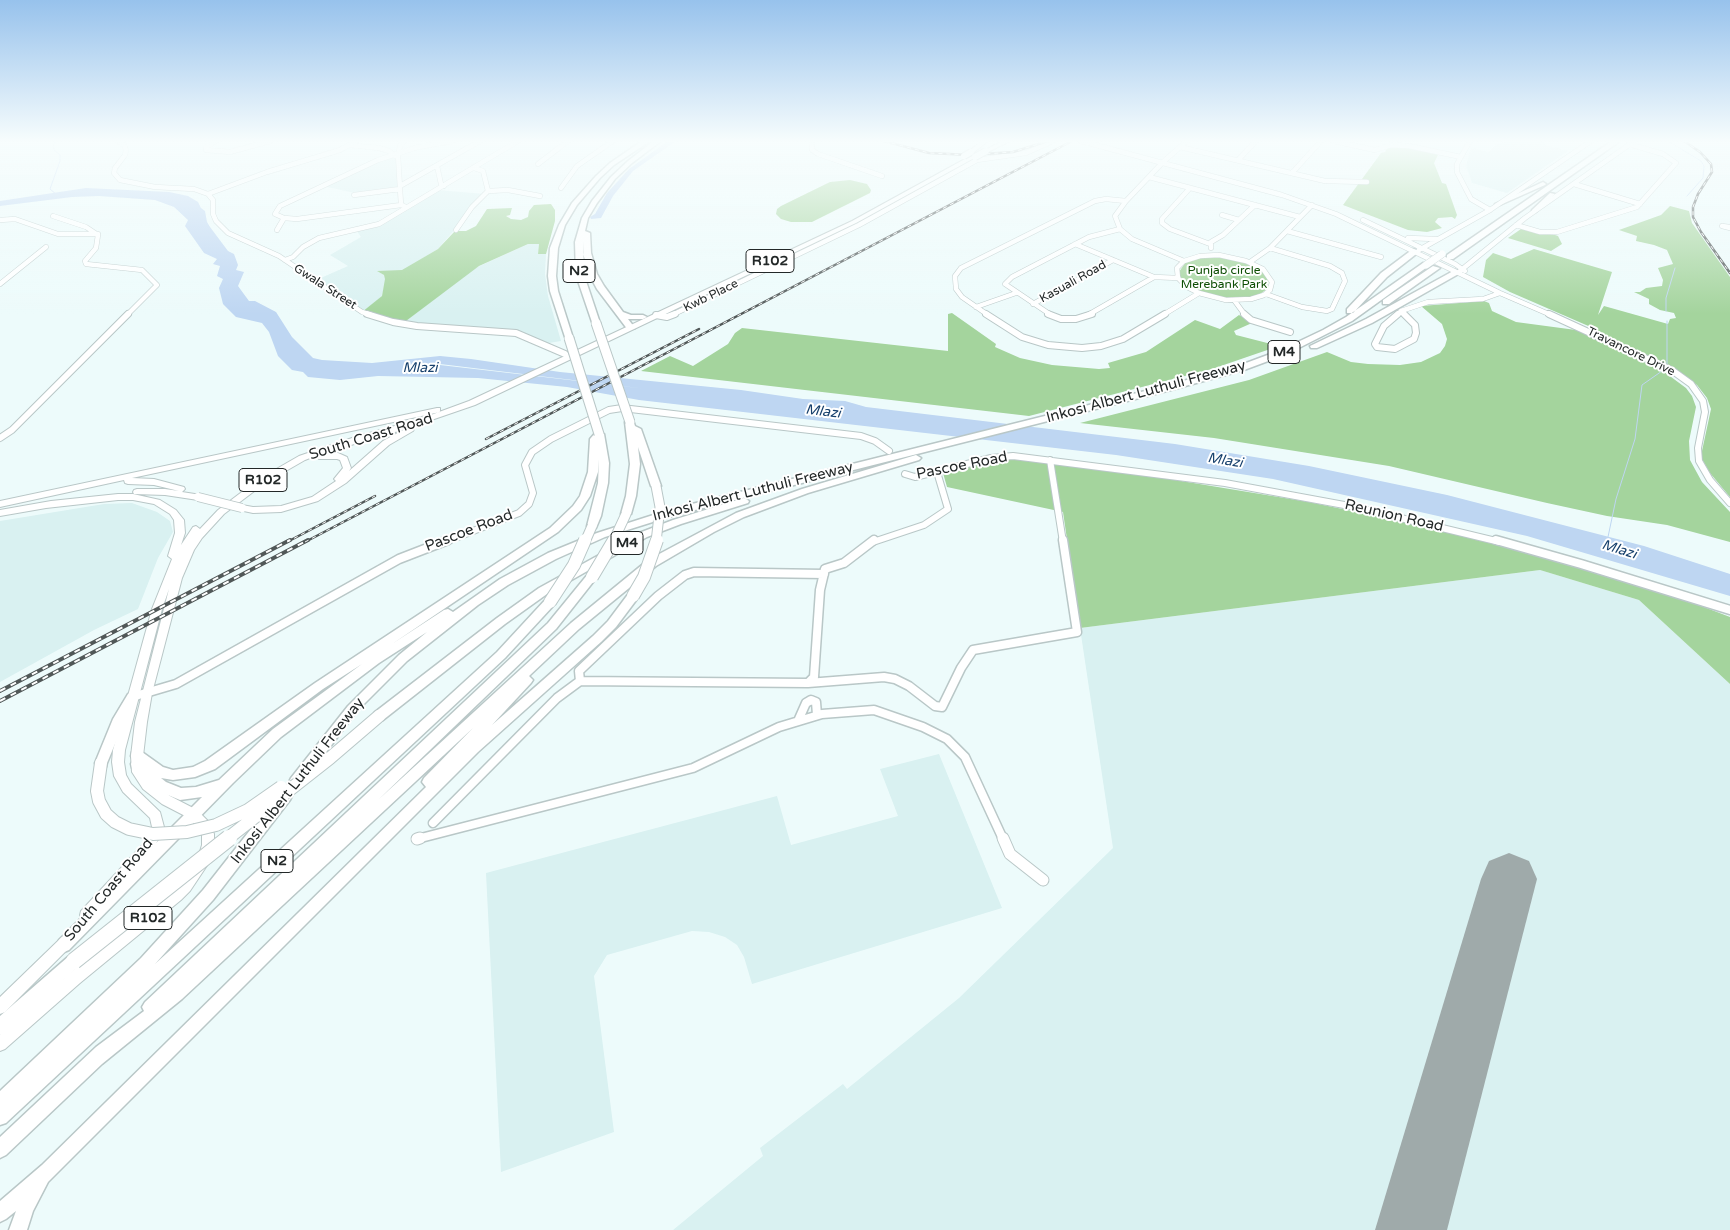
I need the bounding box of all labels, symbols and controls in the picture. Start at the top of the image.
road number: R102 [746,250,794,272]
street label: Kasuali Road [1037,258,1109,306]
road number: N2 [563,260,595,282]
street label: Gwala Street [291,261,359,313]
park label: Punjab circle Merebank Park [1181,264,1267,292]
street label: Kwb Place [681,277,741,315]
street label: Travancore Drive [1585,325,1677,379]
road number: M4 [1268,341,1300,364]
street label: Inkosi Albert Luthuli Freeway [1044,357,1248,427]
water label: Mlazi [402,360,438,376]
water label: Mlazi [805,402,841,422]
street label: South Coast Road [307,410,435,464]
street label: Pascoe Road [915,448,1009,484]
water label: Mlazi [1206,450,1244,472]
street label: Inkosi Albert Luthuli Freeway [651,458,855,526]
road number: R102 [239,468,287,492]
street label: Reunion Road [1343,496,1445,536]
street label: Pascoe Road [423,506,515,556]
road number: M4 [611,532,643,554]
water label: Mlazi [1600,537,1638,563]
street label: Inkosi Albert Luthuli Freeway [228,694,368,868]
street label: South Coast Road [61,835,157,945]
road number: N2 [261,849,293,872]
road number: R102 [124,906,172,930]

